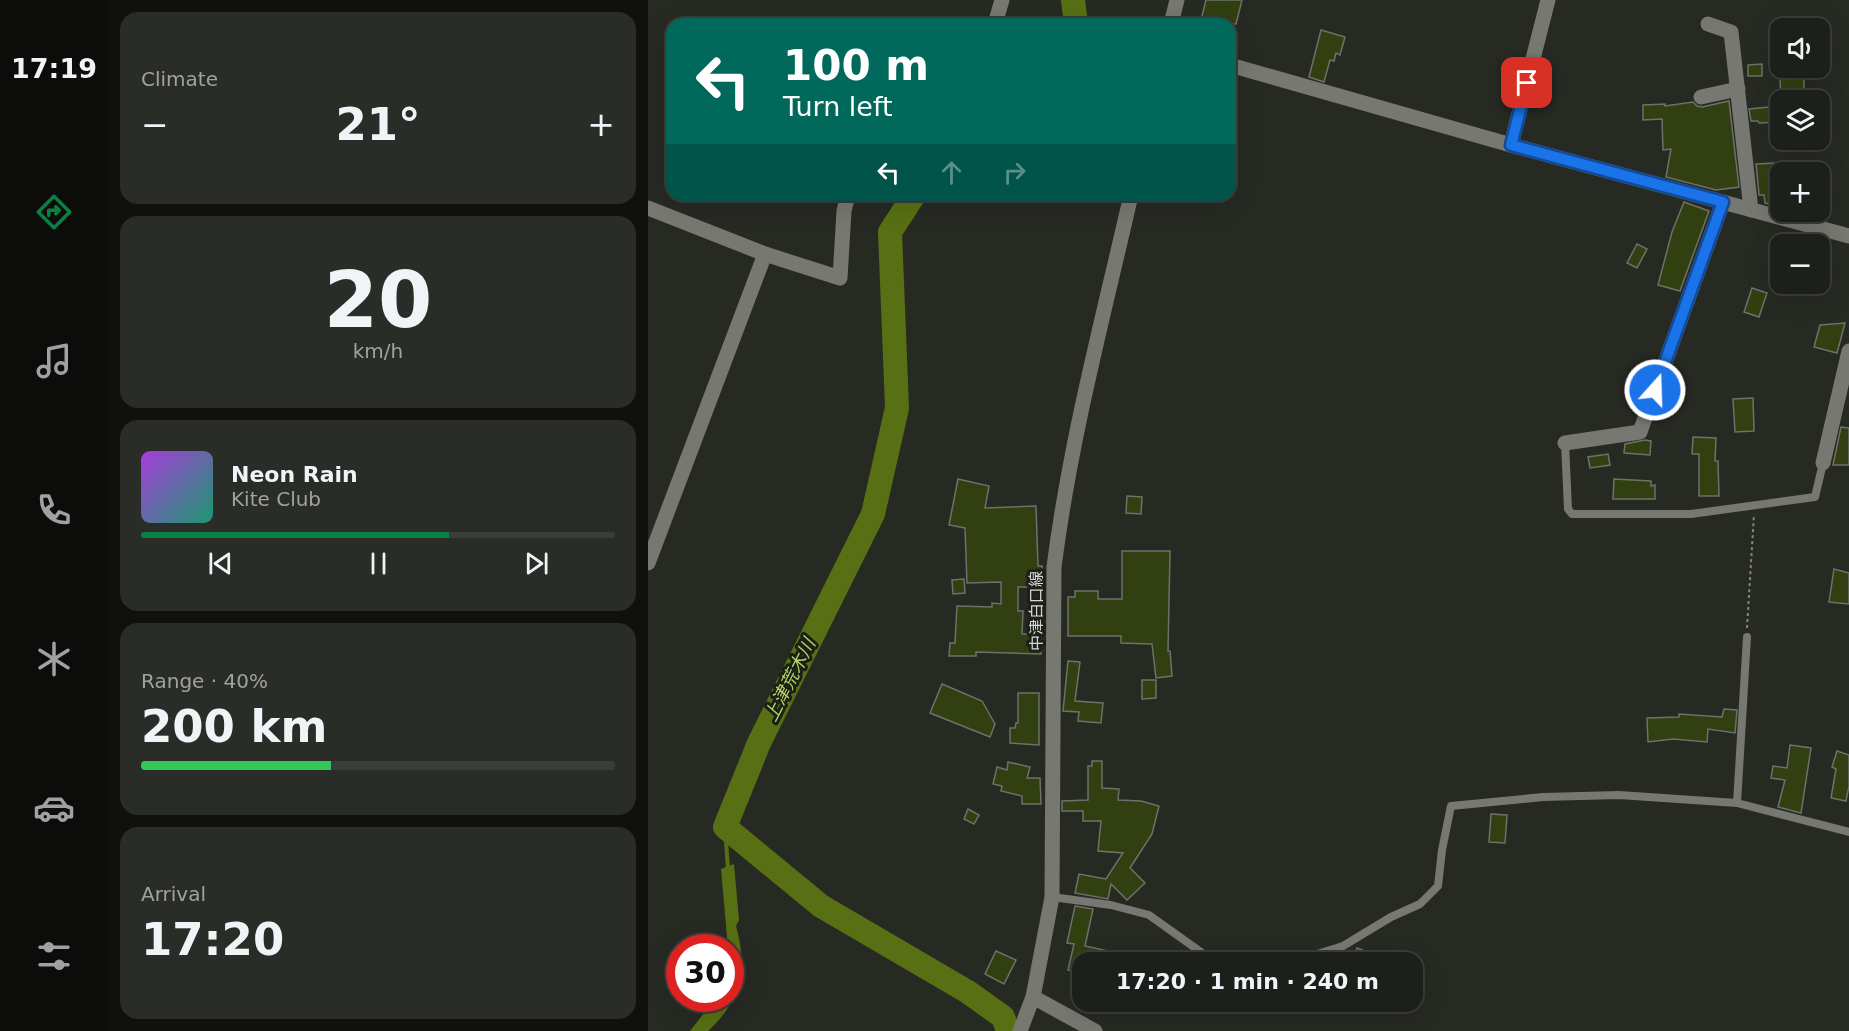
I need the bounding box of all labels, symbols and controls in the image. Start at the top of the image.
map controls [1770,18,1830,294]
button: sound [1770,18,1830,78]
text: 100 m [783,41,929,90]
icon: left [684,42,762,120]
text: 17:19 [11,53,97,84]
pin [1501,57,1552,108]
icon: arrive [1510,66,1543,99]
text: Climate [141,67,218,91]
button: layers [1770,90,1830,150]
text: Turn left [783,91,893,122]
text: 21° [335,98,421,151]
text: − [141,105,169,144]
text: + [587,105,615,144]
icon: left [872,156,905,189]
icon: ahead [935,156,968,189]
icon: right [998,156,1031,189]
button: + [1770,162,1830,222]
icon: directions [33,191,75,233]
button: − [1770,234,1830,294]
text: 20 [324,255,432,345]
text: km/h [353,339,403,363]
icon: music [33,340,75,382]
position arrow [1623,358,1687,422]
text: Neon Rain [231,462,358,487]
text: Kite Club [231,487,321,511]
icon: phone [33,489,75,531]
icon: previous [204,547,237,580]
icon: pause [362,547,395,580]
icon: next [520,547,553,580]
street label: 中津白口線 [1027,571,1046,651]
water label: 上津荒木川 [760,633,820,725]
icon: climate [33,638,75,680]
text: Range · 40% [141,669,268,693]
text: 200 km [141,700,327,753]
icon: car [33,787,75,829]
text: Arrival [141,882,206,906]
text: 17:20 [141,913,284,966]
speed limit sign: 30 [666,934,744,1012]
icon: filters [33,935,75,977]
text: 17:20 · 1 min · 240 m [1116,969,1379,994]

